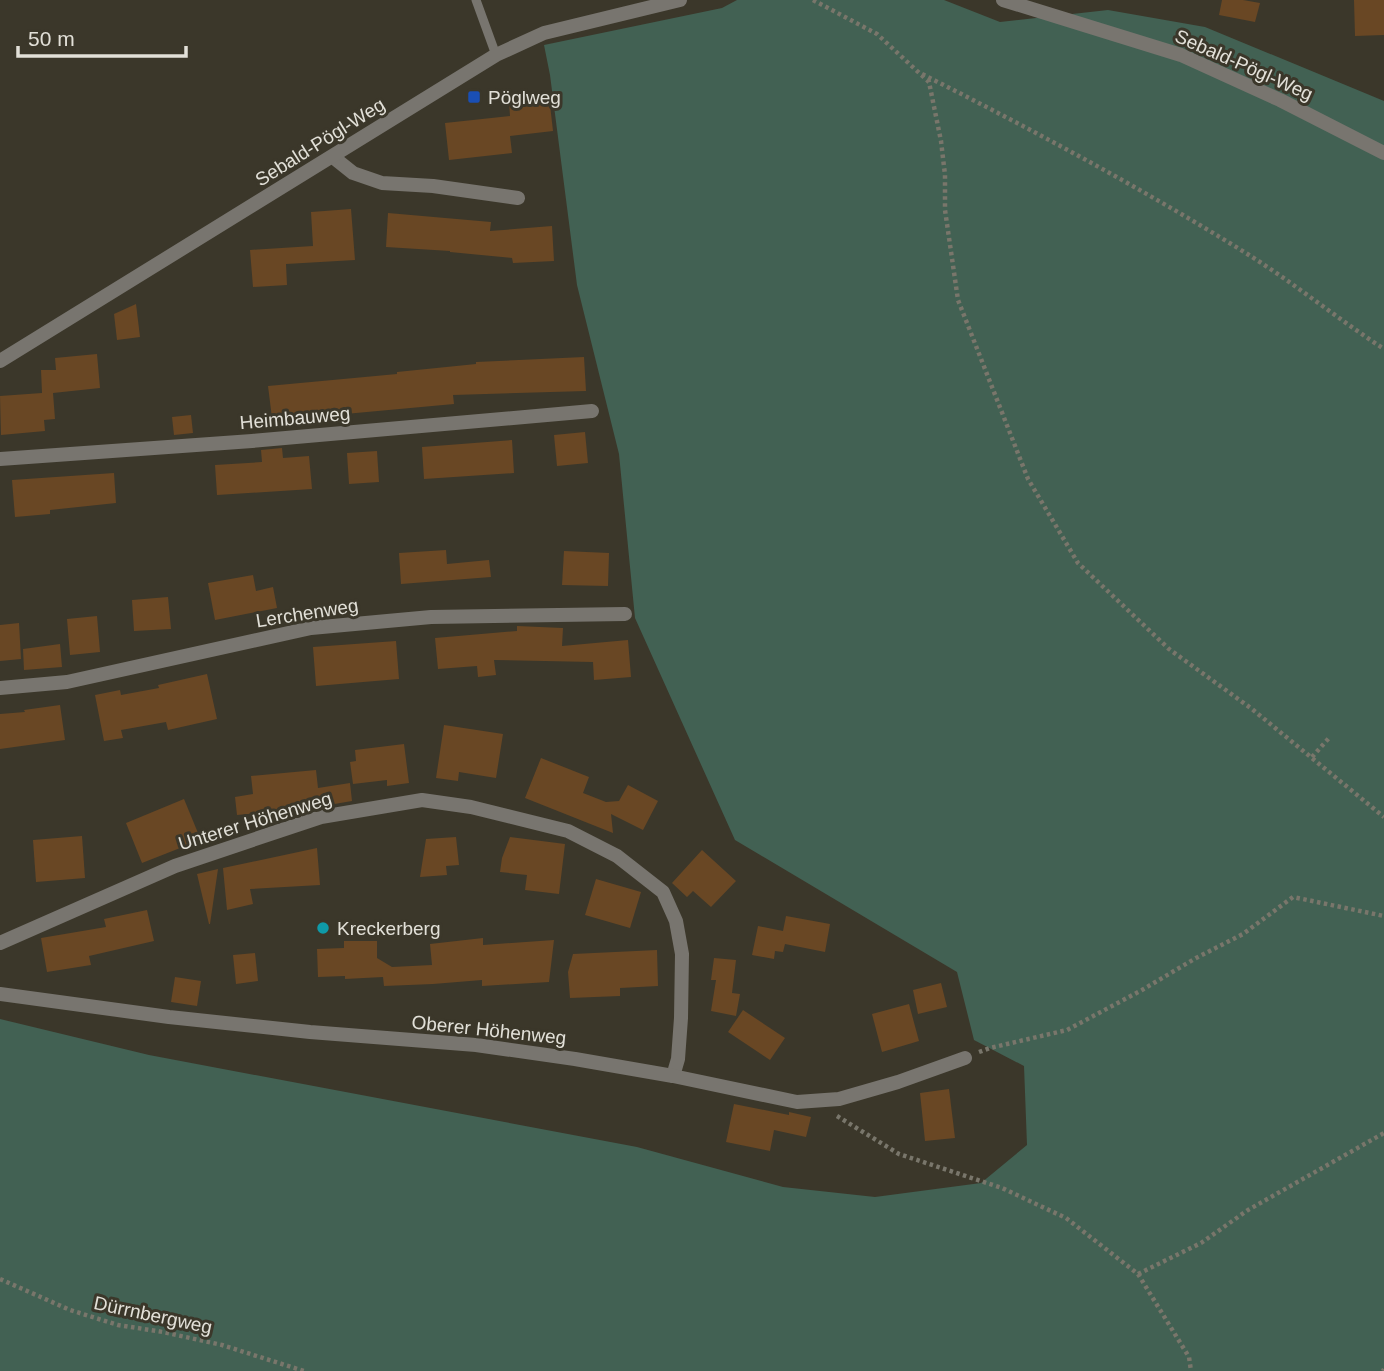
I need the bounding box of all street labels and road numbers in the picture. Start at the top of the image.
street label: Sebald-Pögl-Weg [1172,25,1316,105]
street label: Sebald-Pögl-Weg [251,94,389,190]
street label: Heimbauweg [239,403,351,433]
street label: Lerchenweg [254,595,360,631]
street label: Unterer Höhenweg [176,788,334,854]
street label: Oberer Höhenweg [411,1011,567,1049]
street label: Dürrnbergweg [92,1292,214,1338]

